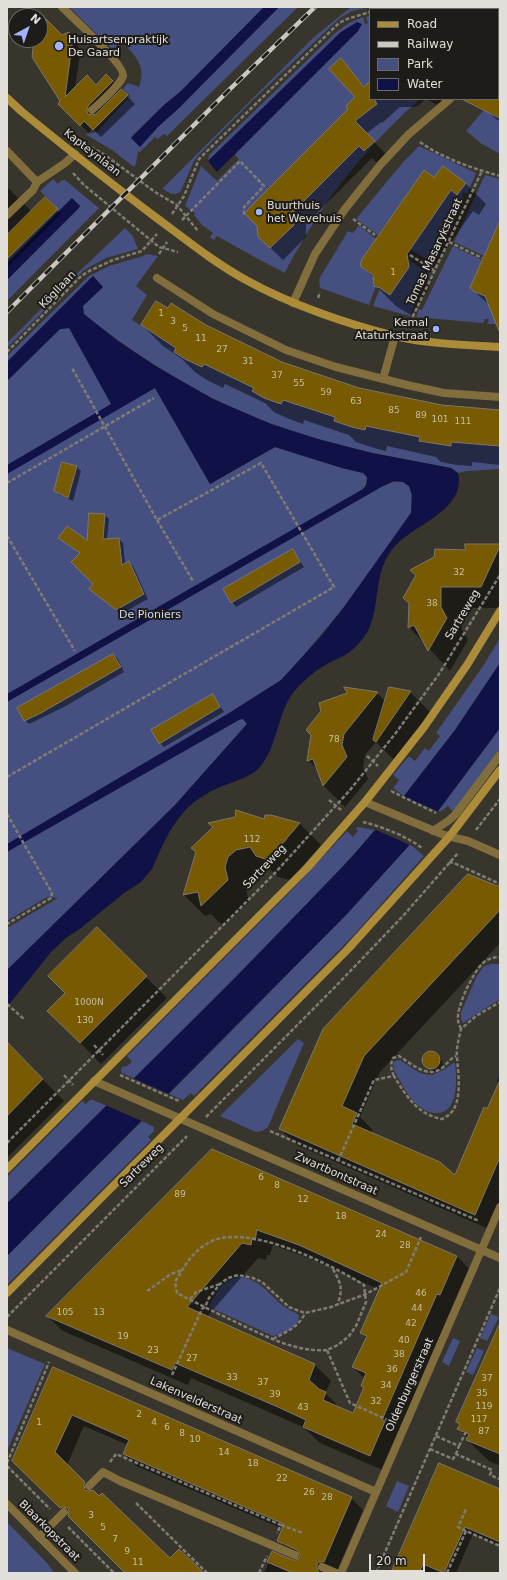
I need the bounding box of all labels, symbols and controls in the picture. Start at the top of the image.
north arrow [8,8,48,48]
legend [369,8,499,100]
text: N [28,11,43,27]
text: Road [407,17,437,31]
place label: Huisartsenpraktijk De Gaard [68,33,168,59]
text: Railway [407,37,453,51]
marker: Huisartsenpraktijk De Gaard [53,40,65,52]
text: Park [407,57,433,71]
text: Water [407,77,442,91]
street label: Kapteynlaan [61,127,123,179]
street label: Tomas Masarykstraat [404,196,466,308]
place label: Buurthuis het Wevehuis [267,199,342,225]
marker: Buurthuis het Wevehuis [254,207,264,217]
house number: 1 [390,268,396,278]
street label: Kögllaan [37,269,79,311]
house number: 1 [158,309,164,319]
place label: Kemal Ataturkstraat [355,316,428,342]
house number: 3 [170,317,176,327]
house number: 5 [182,324,188,334]
marker: Kemal Ataturkstraat [431,324,441,334]
house number: 11 [195,334,207,344]
house number: 27 [216,345,228,355]
house number: 31 [242,357,254,367]
house number: 37 [271,371,283,381]
house number: 55 [293,379,305,389]
house number: 59 [320,388,332,398]
house number: 63 [350,397,362,407]
house number: 85 [388,406,400,416]
house number: 89 [415,411,427,421]
house number: 101 [431,415,449,425]
house number: 111 [454,417,472,427]
house number: 32 [453,568,465,578]
street label: Sartreweg [443,587,483,643]
house number: 38 [426,599,438,609]
park label: De Pioniers [119,608,181,622]
house number: 78 [328,735,340,745]
house number: 112 [243,835,261,845]
street label: Sartreweg [241,842,289,892]
house number: 1000N [74,998,104,1008]
house number: 130 [76,1016,94,1026]
street label: Sartreweg [117,1141,167,1191]
street label: Zwartbontstraat [292,1150,380,1198]
house number: 6 [258,1173,264,1183]
house number: 8 [274,1181,280,1191]
house number: 89 [174,1190,186,1200]
house number: 12 [297,1195,309,1205]
house number: 18 [335,1212,347,1222]
house number: 24 [375,1230,387,1240]
house number: 28 [399,1241,411,1251]
house number: 46 [415,1289,427,1299]
house number: 44 [411,1304,423,1314]
house number: 105 [56,1308,74,1318]
house number: 13 [93,1308,105,1318]
house number: 42 [405,1319,417,1329]
house number: 19 [117,1332,129,1342]
street label: Oldenburgerstraat [383,1336,437,1434]
house number: 40 [398,1336,410,1346]
house number: 23 [147,1346,159,1356]
house number: 38 [393,1350,405,1360]
house number: 27 [186,1354,198,1364]
house number: 36 [386,1365,398,1375]
house number: 33 [226,1373,238,1383]
house number: 37 [481,1374,493,1384]
street label: Lakenvelderstraat [148,1375,244,1427]
house number: 37 [257,1378,269,1388]
house number: 34 [380,1381,392,1391]
house number: 35 [476,1389,488,1399]
house number: 39 [269,1390,281,1400]
house number: 32 [370,1397,382,1407]
house number: 119 [475,1402,493,1412]
house number: 43 [297,1403,309,1413]
house number: 2 [136,1410,142,1420]
house number: 117 [470,1415,488,1425]
house number: 1 [36,1418,42,1428]
house number: 4 [151,1418,157,1428]
house number: 6 [164,1423,170,1433]
house number: 87 [478,1427,490,1437]
house number: 8 [179,1429,185,1439]
house number: 10 [189,1435,201,1445]
house number: 14 [218,1448,230,1458]
house number: 18 [247,1459,259,1469]
house number: 22 [276,1474,288,1484]
house number: 26 [303,1488,315,1498]
house number: 28 [321,1493,333,1503]
street label: Blaarkopstraat [16,1498,82,1564]
house number: 3 [88,1511,94,1521]
house number: 5 [100,1523,106,1533]
house number: 7 [112,1535,118,1545]
scale bar [371,1546,427,1572]
house number: 9 [124,1547,130,1557]
text: 20 m [376,1554,407,1568]
house number: 11 [132,1558,144,1568]

